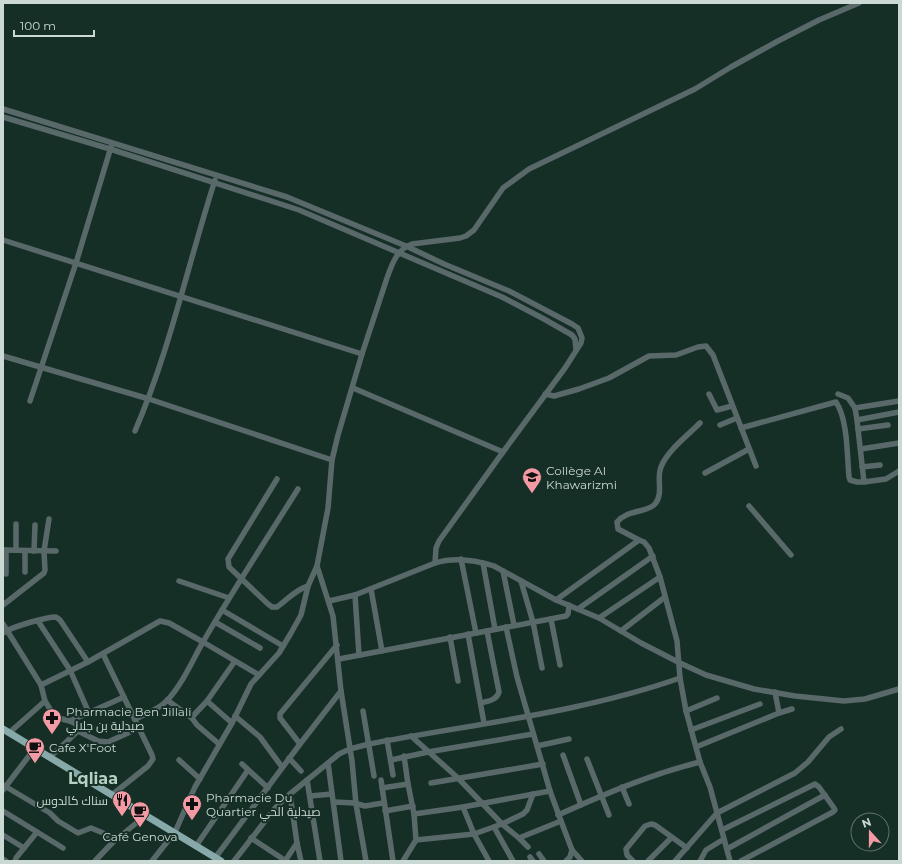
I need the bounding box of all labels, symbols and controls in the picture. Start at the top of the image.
scale bar [14,12,94,38]
text: 100 m [20,18,56,33]
place label: Collège Al Khawarizmi [546,463,617,492]
school or university icon: Collège Al Khawarizmi [521,466,543,494]
place label: Pharmacie Ben Jillali صيدلية بن جلالي [66,704,191,736]
pharmacy icon: Pharmacie Ben Jillali صيدلية بن جلالي [41,707,63,735]
cafe icon: Cafe X'Foot [24,736,46,764]
place label: Cafe X'Foot [49,740,117,755]
district label: Lqliaa [68,769,118,788]
restaurant icon: سناك كالدوس [111,789,133,817]
place label: Pharmacie Du Quartier صيدلية الحي [206,790,321,822]
place label: سناك كالدوس [37,793,108,808]
pharmacy icon: Pharmacie Du Quartier صيدلية الحي [181,793,203,821]
cafe icon: Café Genova [129,800,151,828]
north arrow [850,812,890,852]
text: N [860,815,873,831]
place label: Café Genova [102,829,178,844]

